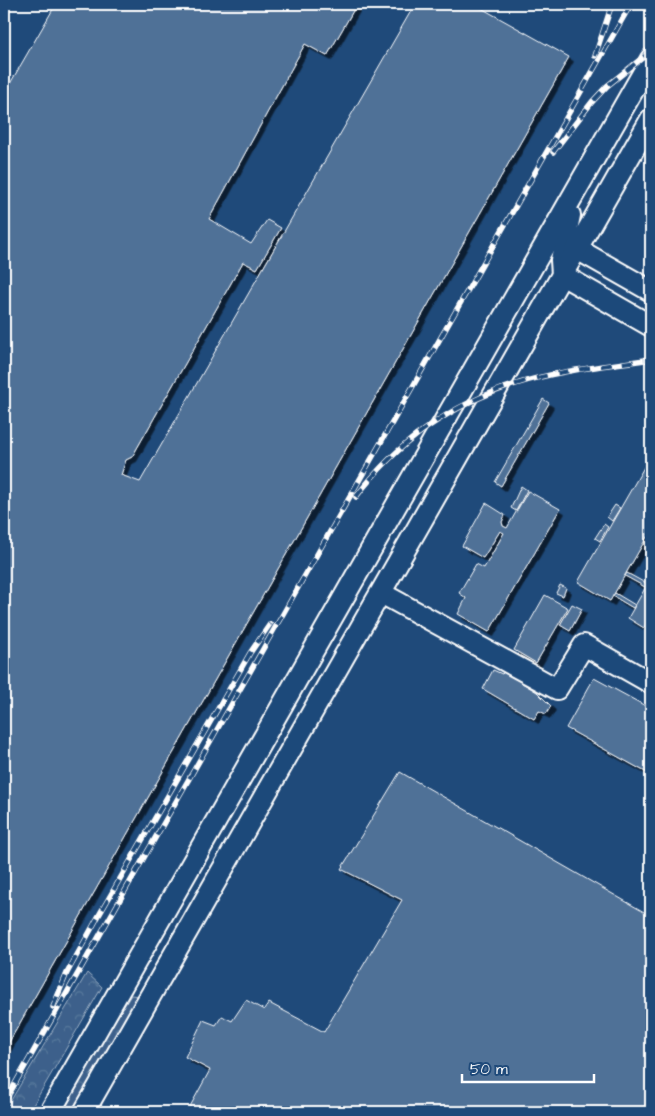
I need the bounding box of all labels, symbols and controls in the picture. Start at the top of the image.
scale bar [462,1051,595,1083]
text: 50 m [470,1059,508,1080]

